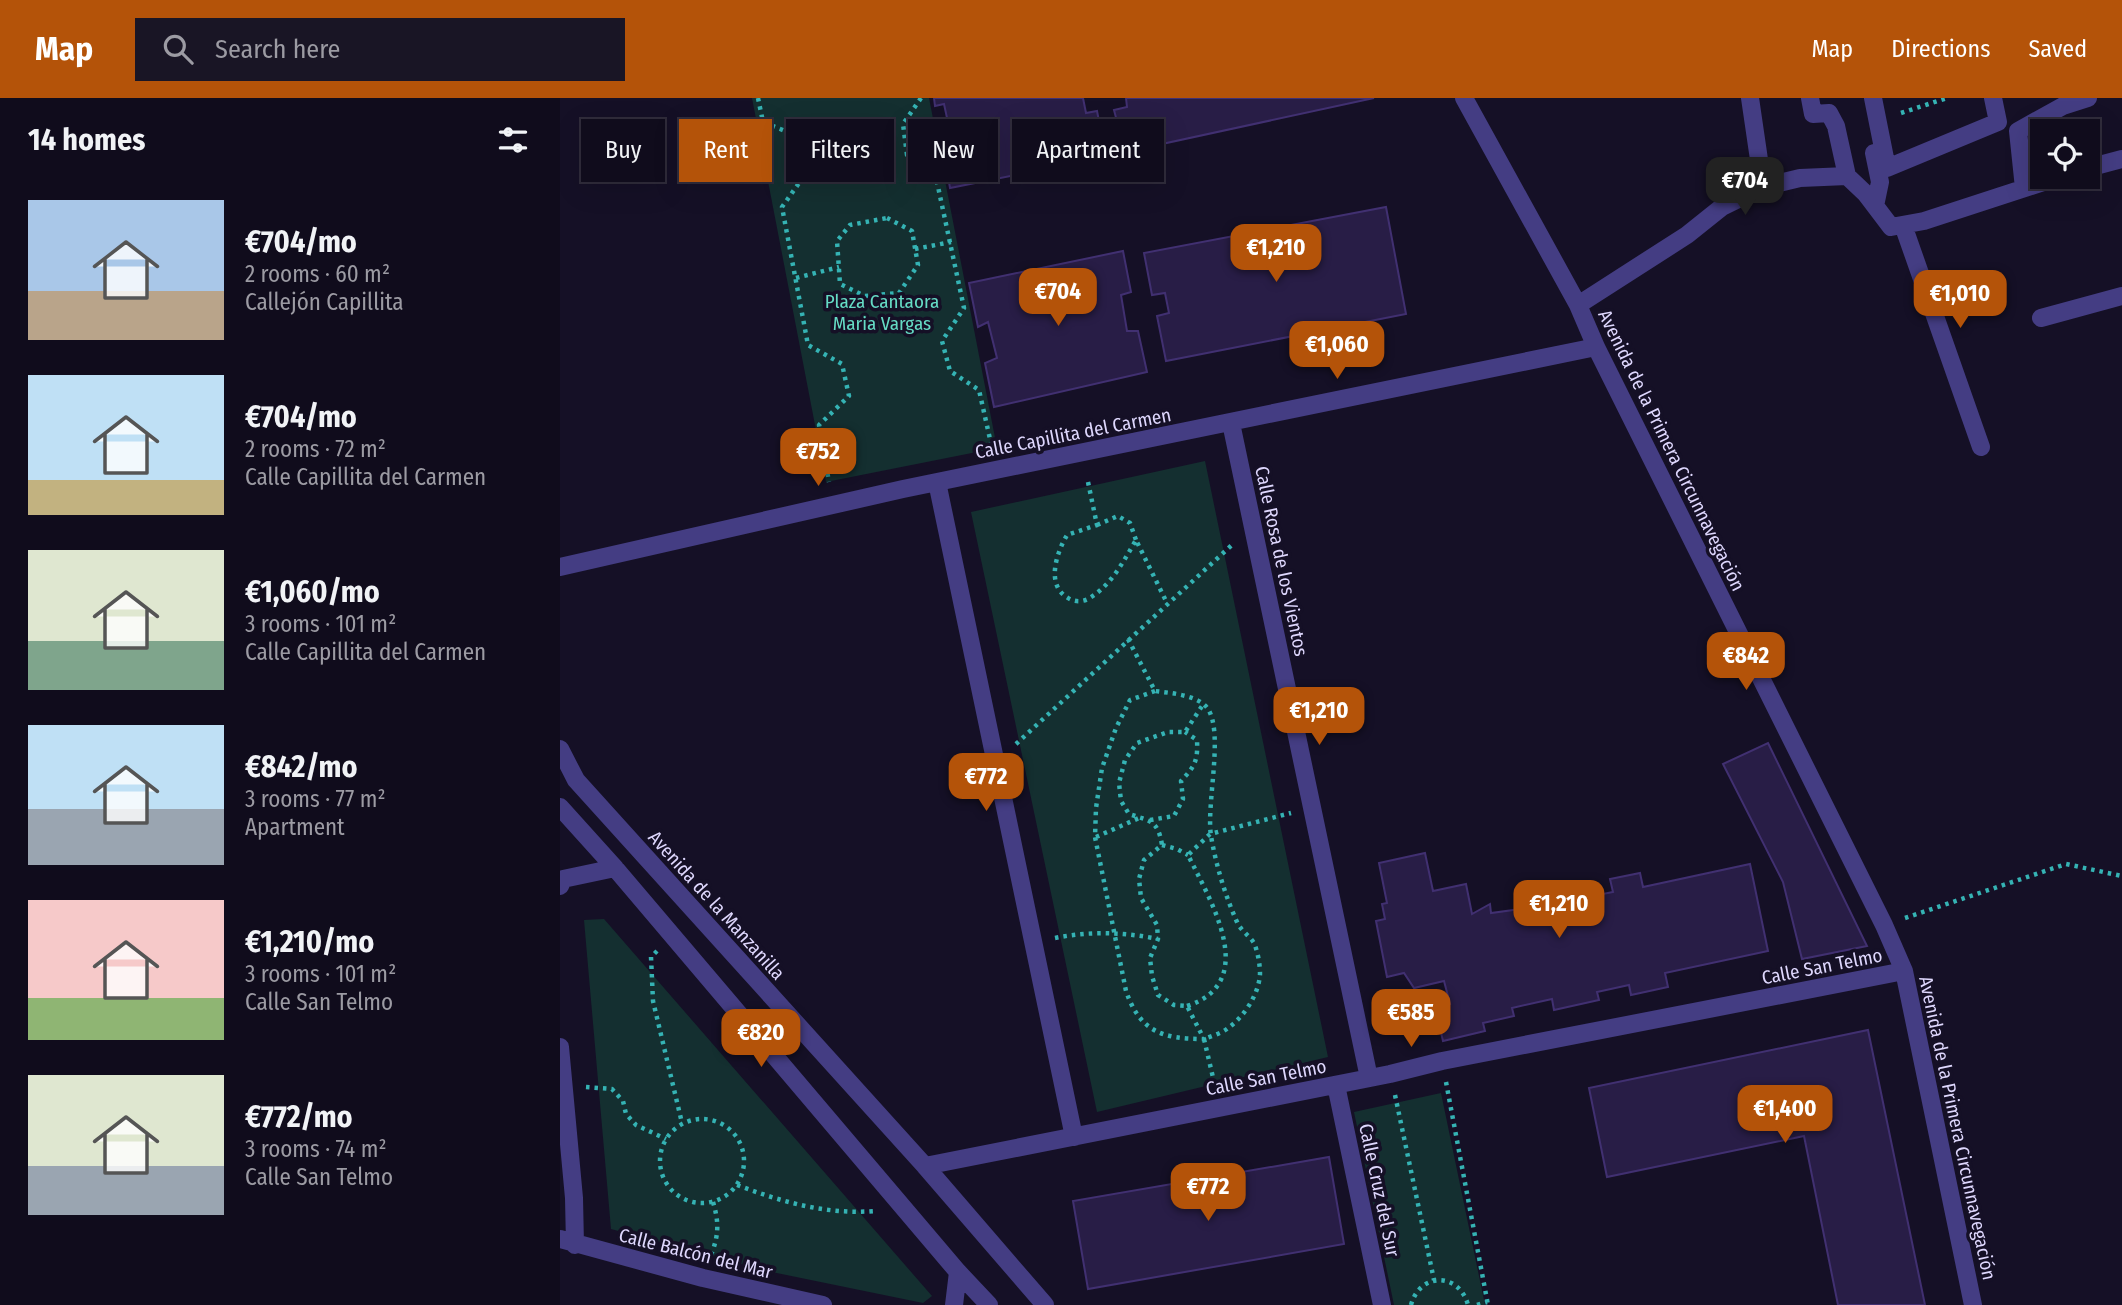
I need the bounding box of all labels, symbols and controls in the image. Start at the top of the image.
search box [135,18,625,81]
text: Map [35,29,93,69]
icon: search [159,30,197,68]
text: Search here [215,34,340,65]
text: Map [1812,35,1853,63]
text: Directions [1891,35,1990,63]
text: Saved [2028,35,2087,63]
chip: Buy [581,119,665,182]
chip: Rent [679,119,772,182]
chip: Filters [786,119,894,182]
chip: New [908,119,998,182]
chip: Apartment [1012,119,1164,182]
map controls [2030,119,2100,189]
button: locate [2030,119,2100,189]
icon: filters [494,121,532,159]
text: 14 homes [28,122,145,158]
pin: €704 [1704,158,1786,217]
text: €704 [1722,166,1768,194]
text: €704/mo [245,224,357,260]
pin: €1,210 [1219,225,1333,284]
icon: home [84,228,168,312]
text: €1,210 [1246,233,1306,261]
text: 2 rooms · 60 m² [245,260,390,288]
pin: €704 [1017,268,1099,328]
pin: €1,010 [1903,271,2017,330]
text: €704 [1035,277,1081,305]
text: €1,010 [1930,279,1990,307]
text: Callejón Capillita [245,288,404,316]
park label: Plaza Cantaora Maria Vargas [825,290,939,335]
street label: Avenida de la Primera Circunnavegación [1593,306,1750,595]
pin: €1,060 [1280,322,1394,381]
text: €1,060 [1305,330,1369,358]
text: €704/mo [245,399,357,435]
icon: home [84,403,168,487]
street label: Calle Capillita del Carmen [973,403,1173,464]
pin: €752 [777,428,859,488]
text: 2 rooms · 72 m² [245,435,386,463]
text: €752 [796,437,840,465]
text: Calle Capillita del Carmen [245,463,486,491]
street label: Calle Rosa de los Vientos [1250,464,1313,658]
text: €1,060/mo [245,574,380,610]
icon: home [84,578,168,662]
text: 3 rooms · 101 m² [245,610,396,638]
pin: €842 [1705,632,1787,692]
text: Calle Capillita del Carmen [245,638,486,666]
text: €842 [1723,641,1769,669]
pin: €1,210 [1262,688,1376,747]
text: €1,210 [1289,696,1349,724]
text: €842/mo [245,749,358,785]
icon: home [84,753,168,837]
pin: €772 [945,754,1027,813]
text: €772 [965,762,1007,790]
text: 3 rooms · 77 m² [245,785,386,813]
text: Apartment [245,813,345,841]
street label: Avenida de la Manzanilla [644,826,790,985]
pin: €1,210 [1502,880,1616,940]
text: €1,210 [1529,889,1589,917]
text: €1,210/mo [245,924,374,960]
icon: home [84,928,168,1012]
street label: Calle San Telmo [1760,944,1884,989]
text: 3 rooms · 101 m² [245,960,396,988]
street label: Avenida de la Primera Circunnavegación [1914,974,2001,1282]
text: Calle San Telmo [245,988,393,1016]
pin: €585 [1370,990,1452,1049]
text: €585 [1387,998,1435,1026]
pin: €820 [720,1010,802,1069]
text: €820 [737,1018,785,1046]
street label: Calle San Telmo [1204,1055,1328,1100]
pin: €1,400 [1728,1086,1842,1145]
text: €1,400 [1754,1094,1817,1122]
text: €772/mo [245,1099,353,1135]
icon: home [84,1103,168,1187]
street label: Calle Cruz del Sur [1354,1122,1405,1259]
text: 3 rooms · 74 m² [245,1135,387,1163]
text: Calle San Telmo [245,1163,393,1191]
pin: €772 [1167,1164,1249,1223]
text: €772 [1187,1172,1229,1200]
street label: Calle Balcón del Mar [617,1223,775,1284]

